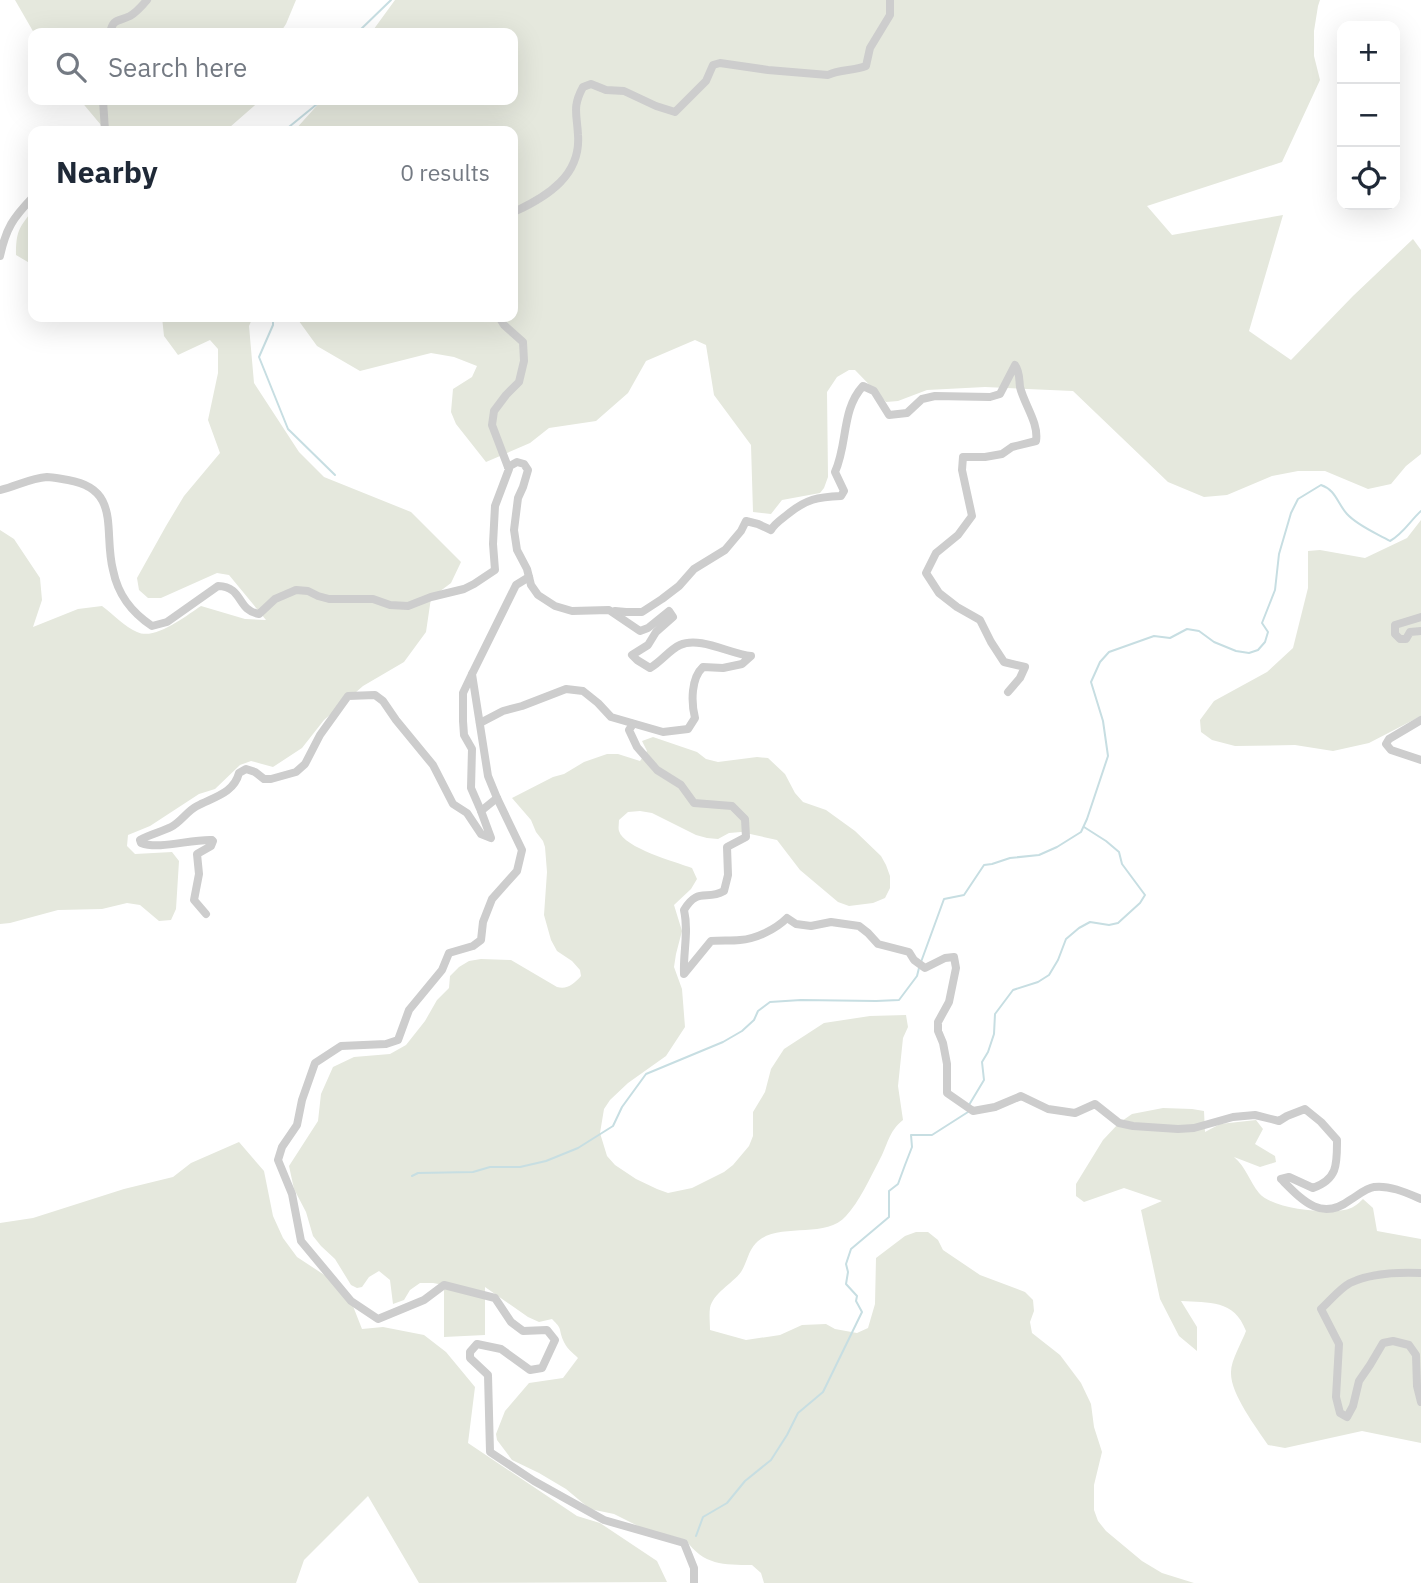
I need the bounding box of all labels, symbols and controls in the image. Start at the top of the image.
map controls [1337,21,1400,210]
button: + [1337,21,1400,84]
search box [28,28,518,105]
icon: search [52,48,90,86]
text: Search here [108,50,247,84]
button: − [1337,84,1400,147]
button: locate [1337,147,1400,210]
text: Nearby [56,152,158,191]
text: 0 results [400,157,490,187]

